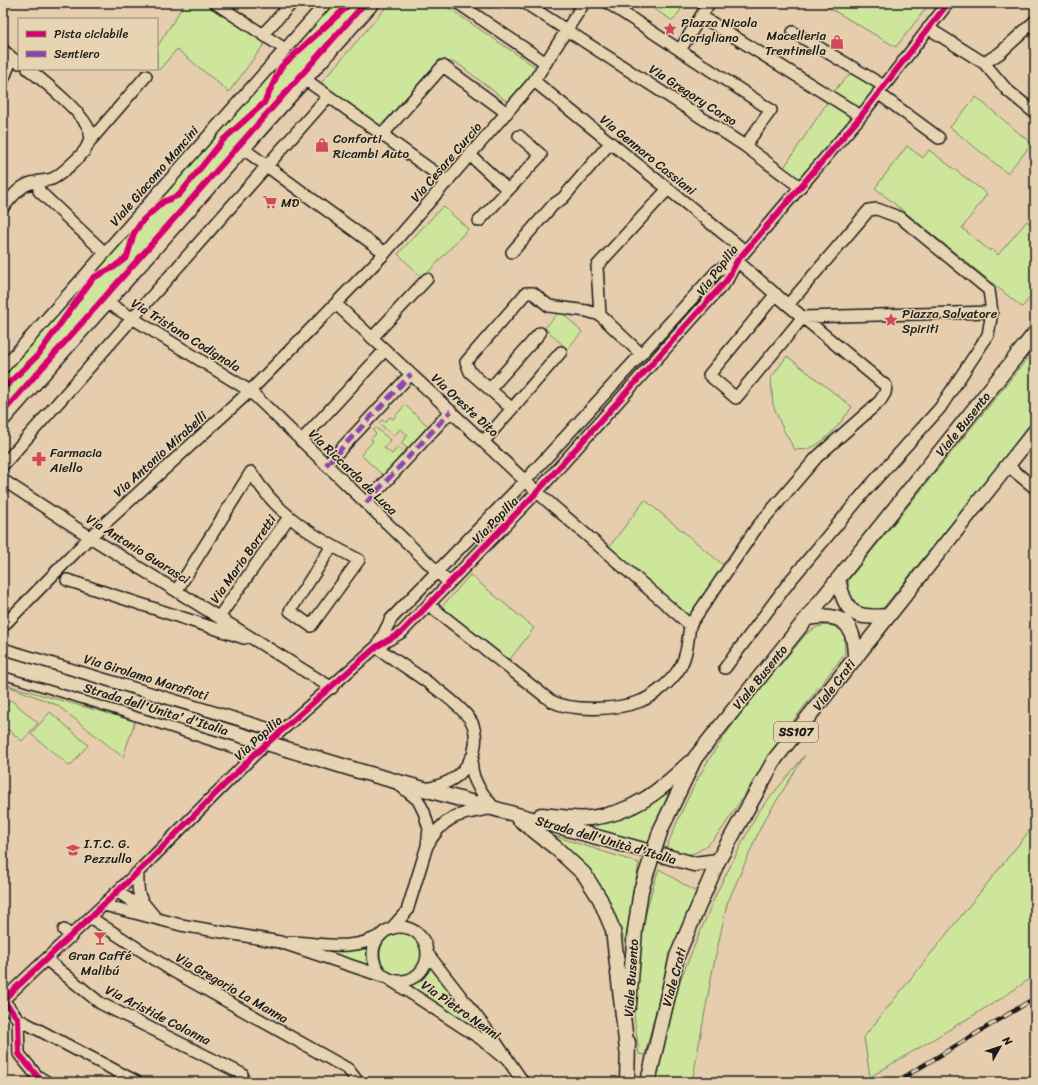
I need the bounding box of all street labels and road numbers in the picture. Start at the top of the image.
street label: Via Gregory Corso [644,58,742,133]
street label: Via Gennaro Cassiani [595,109,702,202]
street label: Via Cesare Curcio [404,116,488,208]
street label: Viale Giacomo Mancini [104,120,205,232]
street label: Via Popilia [690,239,744,301]
street label: Via Tristano Codignola [126,292,246,378]
street label: Via Oreste Dito [426,367,505,443]
street label: Viale Busento [929,386,997,462]
street label: Via Antonio Mirabelli [108,405,213,503]
street label: Via Riccardo de Luca [303,423,403,521]
street label: Via Popilia [466,490,524,549]
street label: Via Antonio Guarasci [81,508,195,590]
street label: Via Mario Borretti [204,509,283,608]
street label: Viale Busento [726,639,794,715]
street label: Via Girolamo Marafioti [81,647,212,707]
street label: Viale Crati [806,654,862,716]
street label: Strada dell'Unita' d'Italia [81,676,232,742]
street label: Via Popilia [228,709,288,766]
road number: SS107 [774,722,818,742]
street label: Strada dell'Unità d'Italia [533,809,680,871]
street label: Viale Busento [617,938,645,1018]
street label: Viale Crati [655,945,693,1009]
street label: Via Gregorio La Manna [171,946,293,1030]
street label: Via Pietro Nenni [416,974,506,1046]
street label: Via Aristide Colonna [101,978,215,1052]

